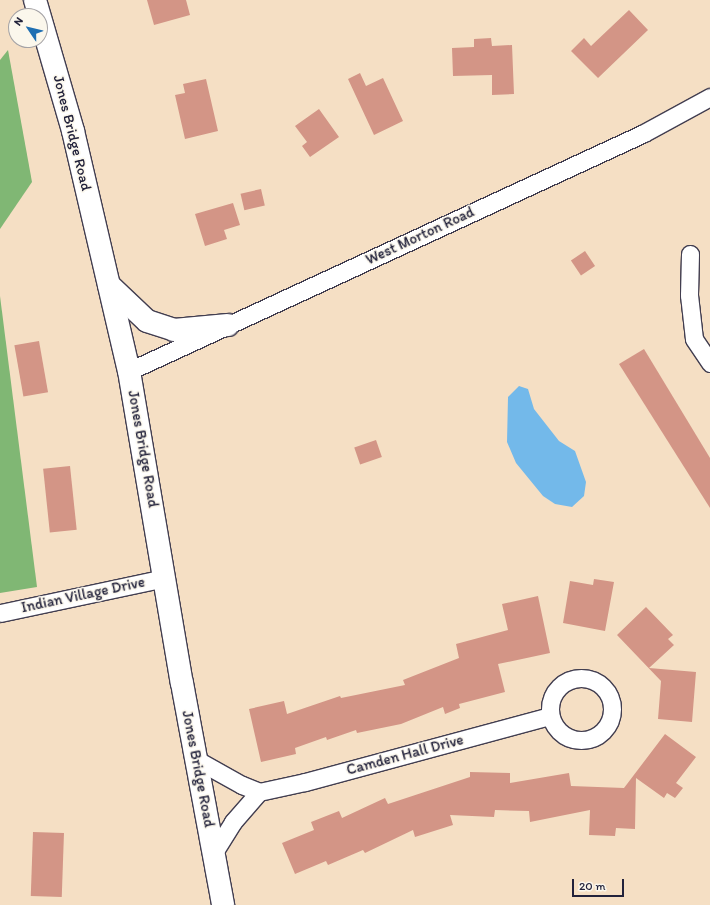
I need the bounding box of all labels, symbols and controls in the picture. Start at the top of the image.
north arrow [8,8,48,48]
text: N [11,15,26,28]
street label: Jones Bridge Road [49,73,95,193]
street label: West Morton Road [363,203,477,269]
street label: Jones Bridge Road [124,389,162,509]
street label: Indian Village Drive [20,573,146,617]
street label: Jones Bridge Road [178,709,218,829]
street label: Camden Hall Drive [344,731,466,779]
scale bar [574,871,626,897]
text: 20 m [579,879,606,893]

